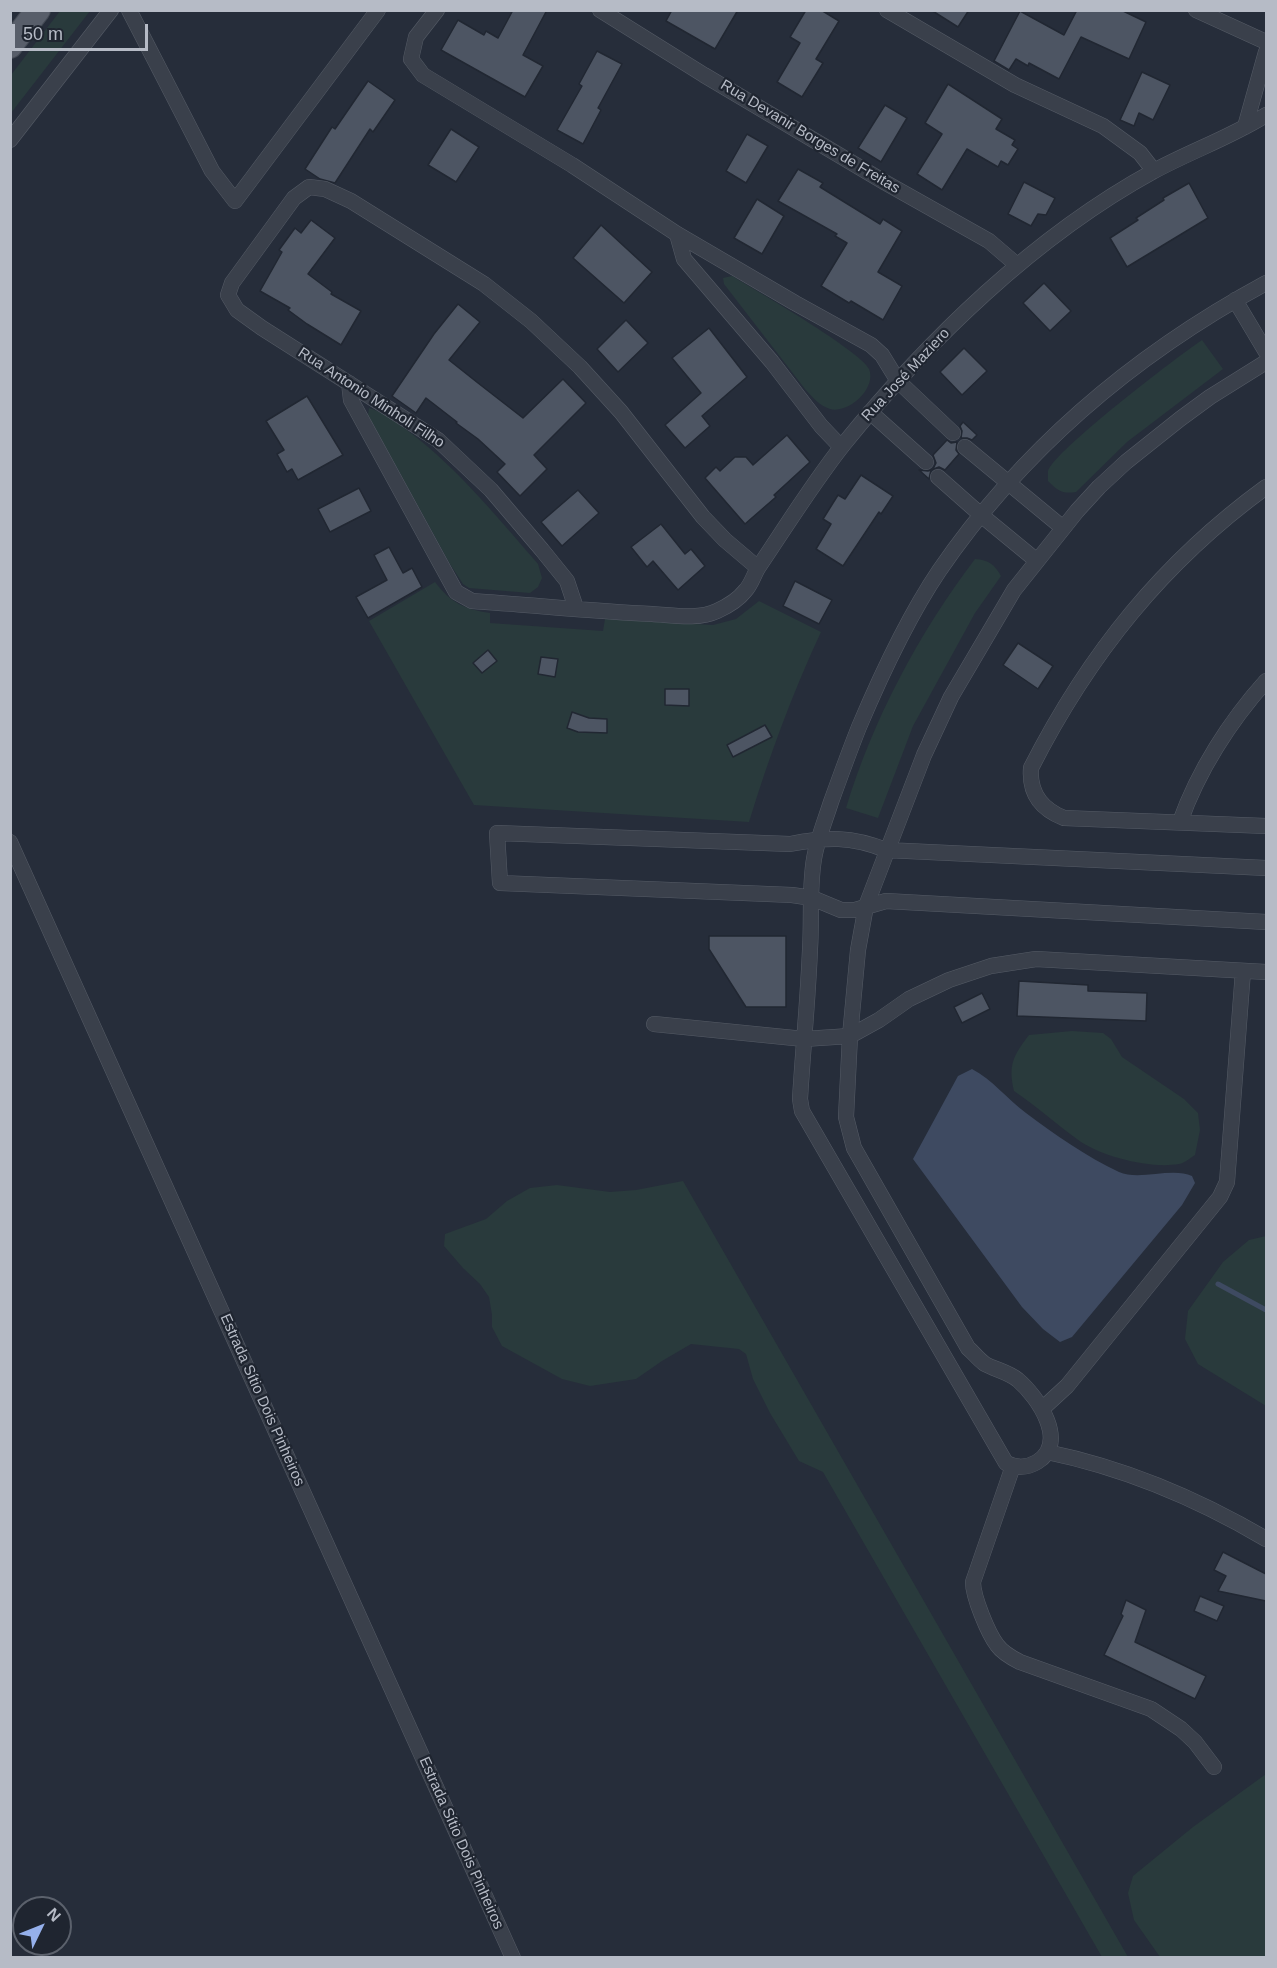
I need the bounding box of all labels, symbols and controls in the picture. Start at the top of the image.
scale bar [15,12,152,50]
text: 50 m [23,24,63,44]
street label: Rua Devanir Borges de Freitas [717,76,903,198]
street label: Rua José Maziero [858,325,954,425]
street label: Rua Antonio Minholi Filho [294,344,448,452]
street label: Estrada Sítio Dois Pinheiros [216,1311,308,1489]
street label: Estrada Sítio Dois Pinheiros [415,1754,507,1932]
north arrow [12,1896,72,1956]
text: N [44,1905,64,1925]

